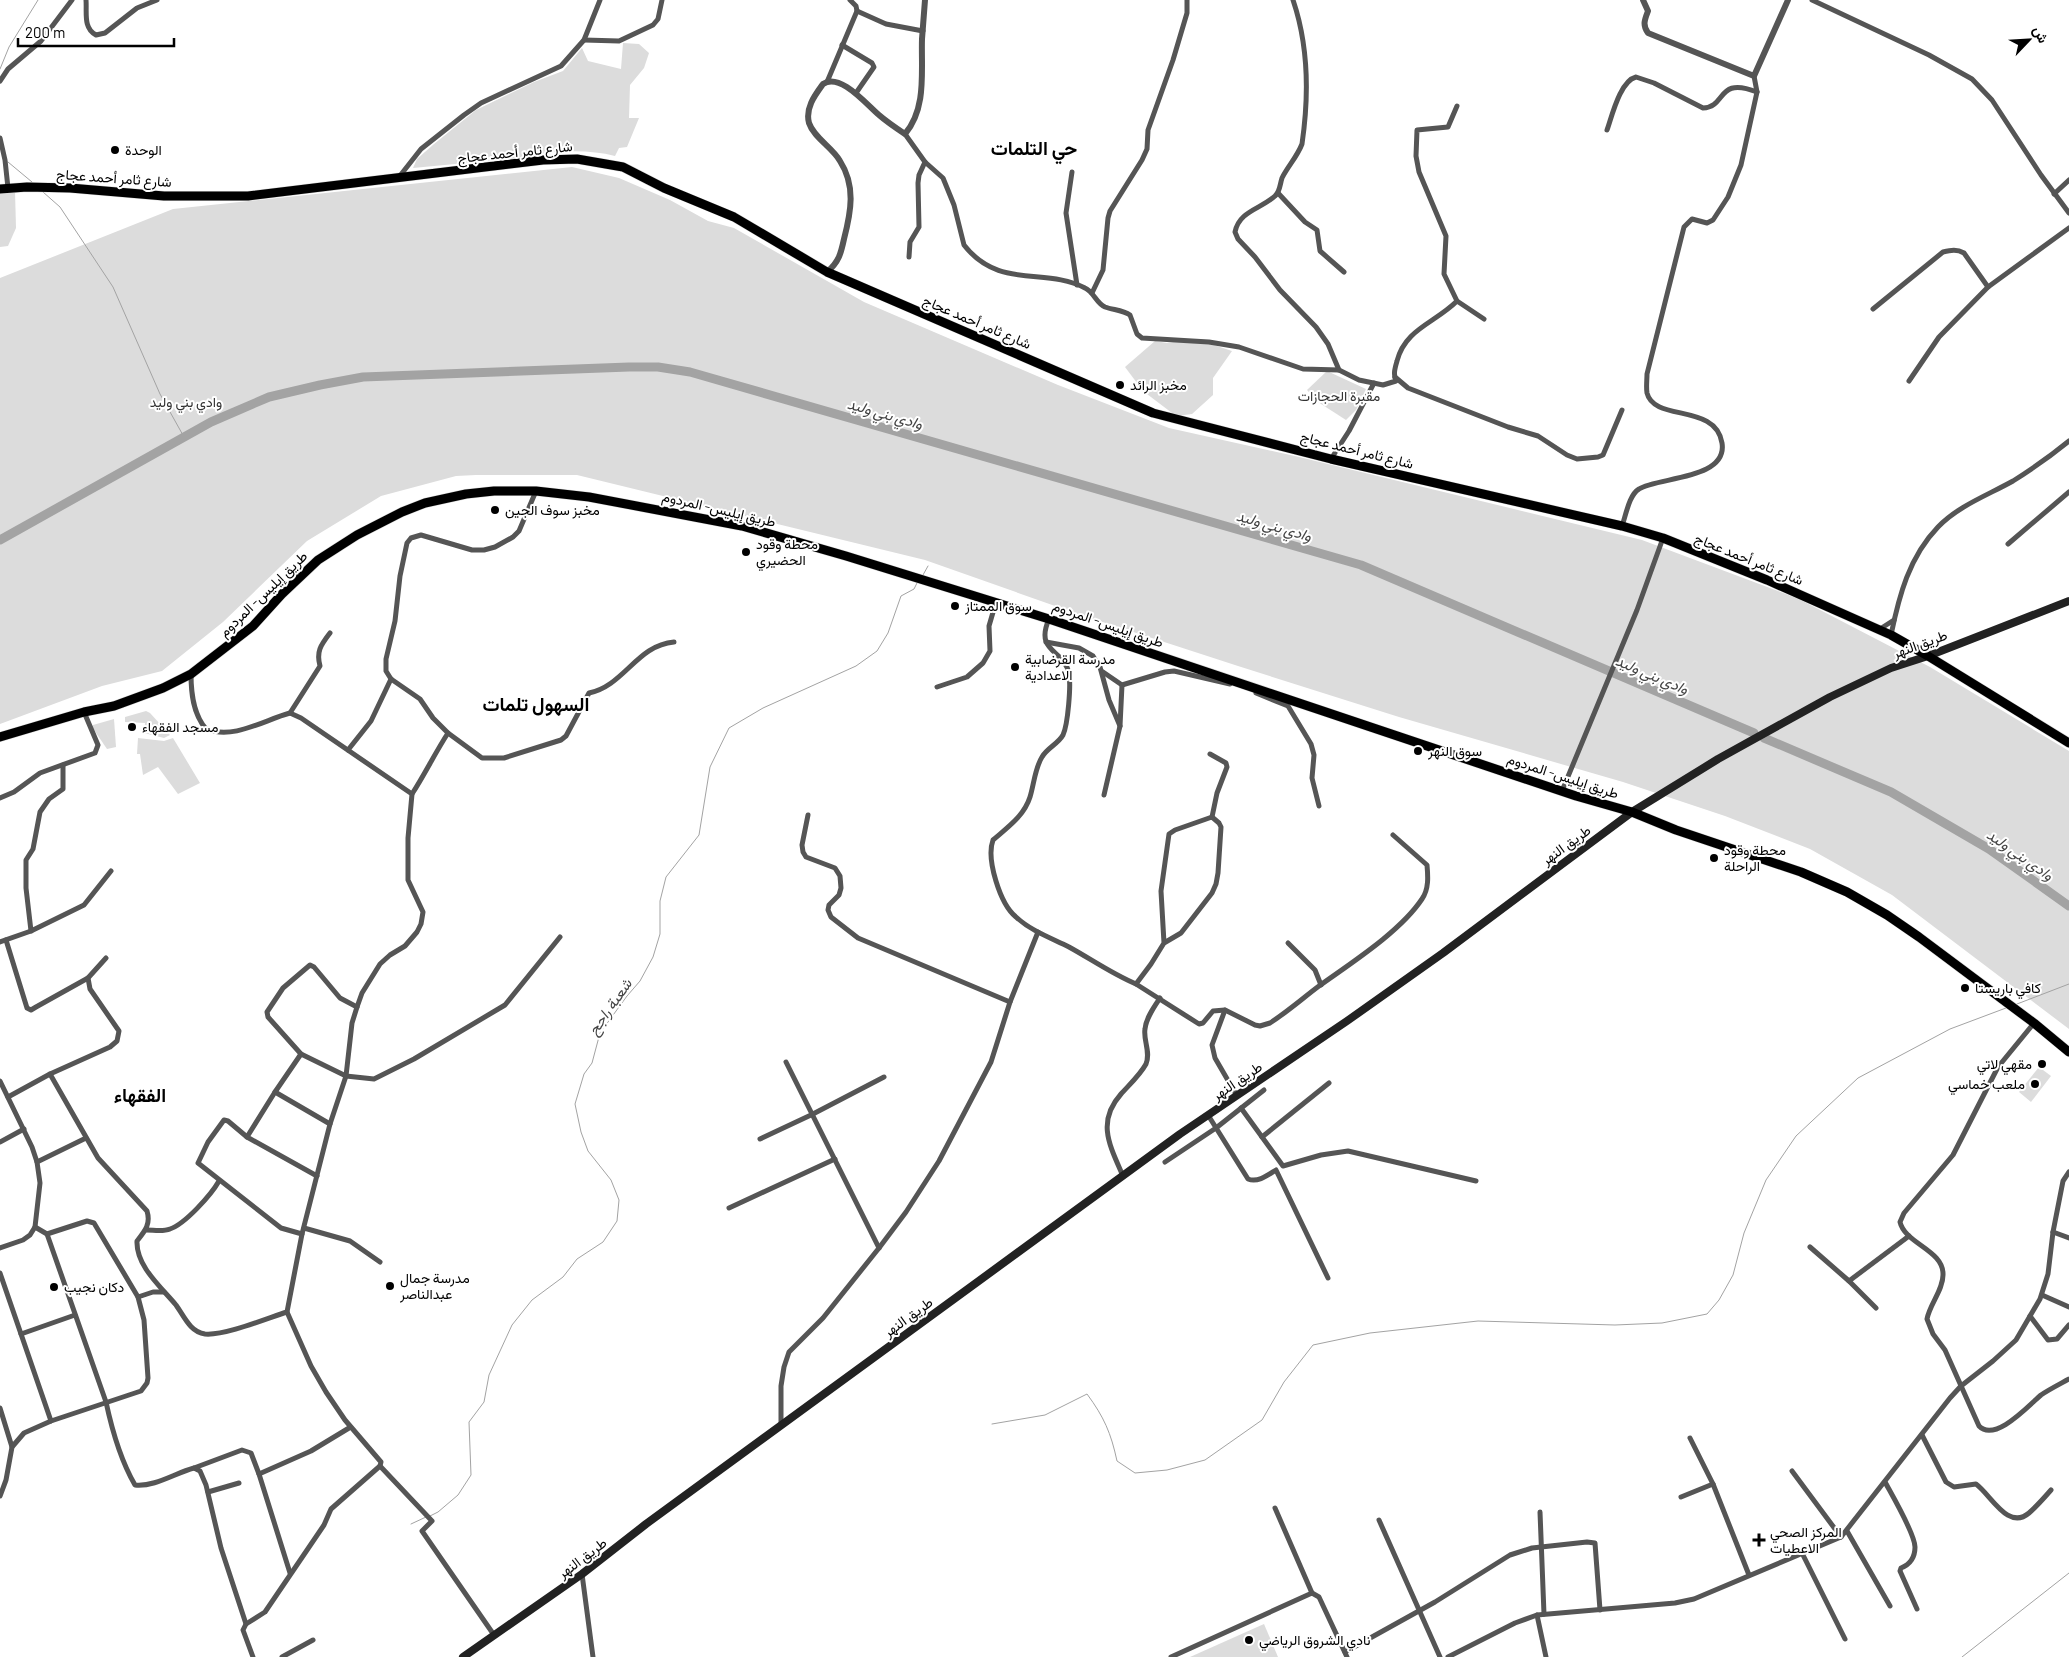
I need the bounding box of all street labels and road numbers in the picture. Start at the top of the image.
street label: شارع ثامر أحمد عجاج [457,137,574,169]
street label: شارع ثامر أحمد عجاج [56,165,172,193]
street label: شارع ثامر أحمد عجاج [919,291,1034,355]
street label: شارع ثامر أحمد عجاج [1298,427,1415,475]
street label: طريق إيليس- المردوم [660,487,778,532]
street label: شارع ثامر أحمد عجاج [1691,529,1806,591]
street label: طريق إيليس- المردوم [215,547,312,642]
street label: طريق إيليس- المردوم [1050,597,1166,652]
street label: طريق النهر [1889,626,1950,663]
street label: طريق إيليس- المردوم [1505,749,1621,803]
street label: طريق النهر [1537,821,1594,870]
street label: طريق النهر [1208,1058,1266,1105]
street label: طريق النهر [879,1293,936,1342]
street label: طريق النهر [553,1534,610,1583]

